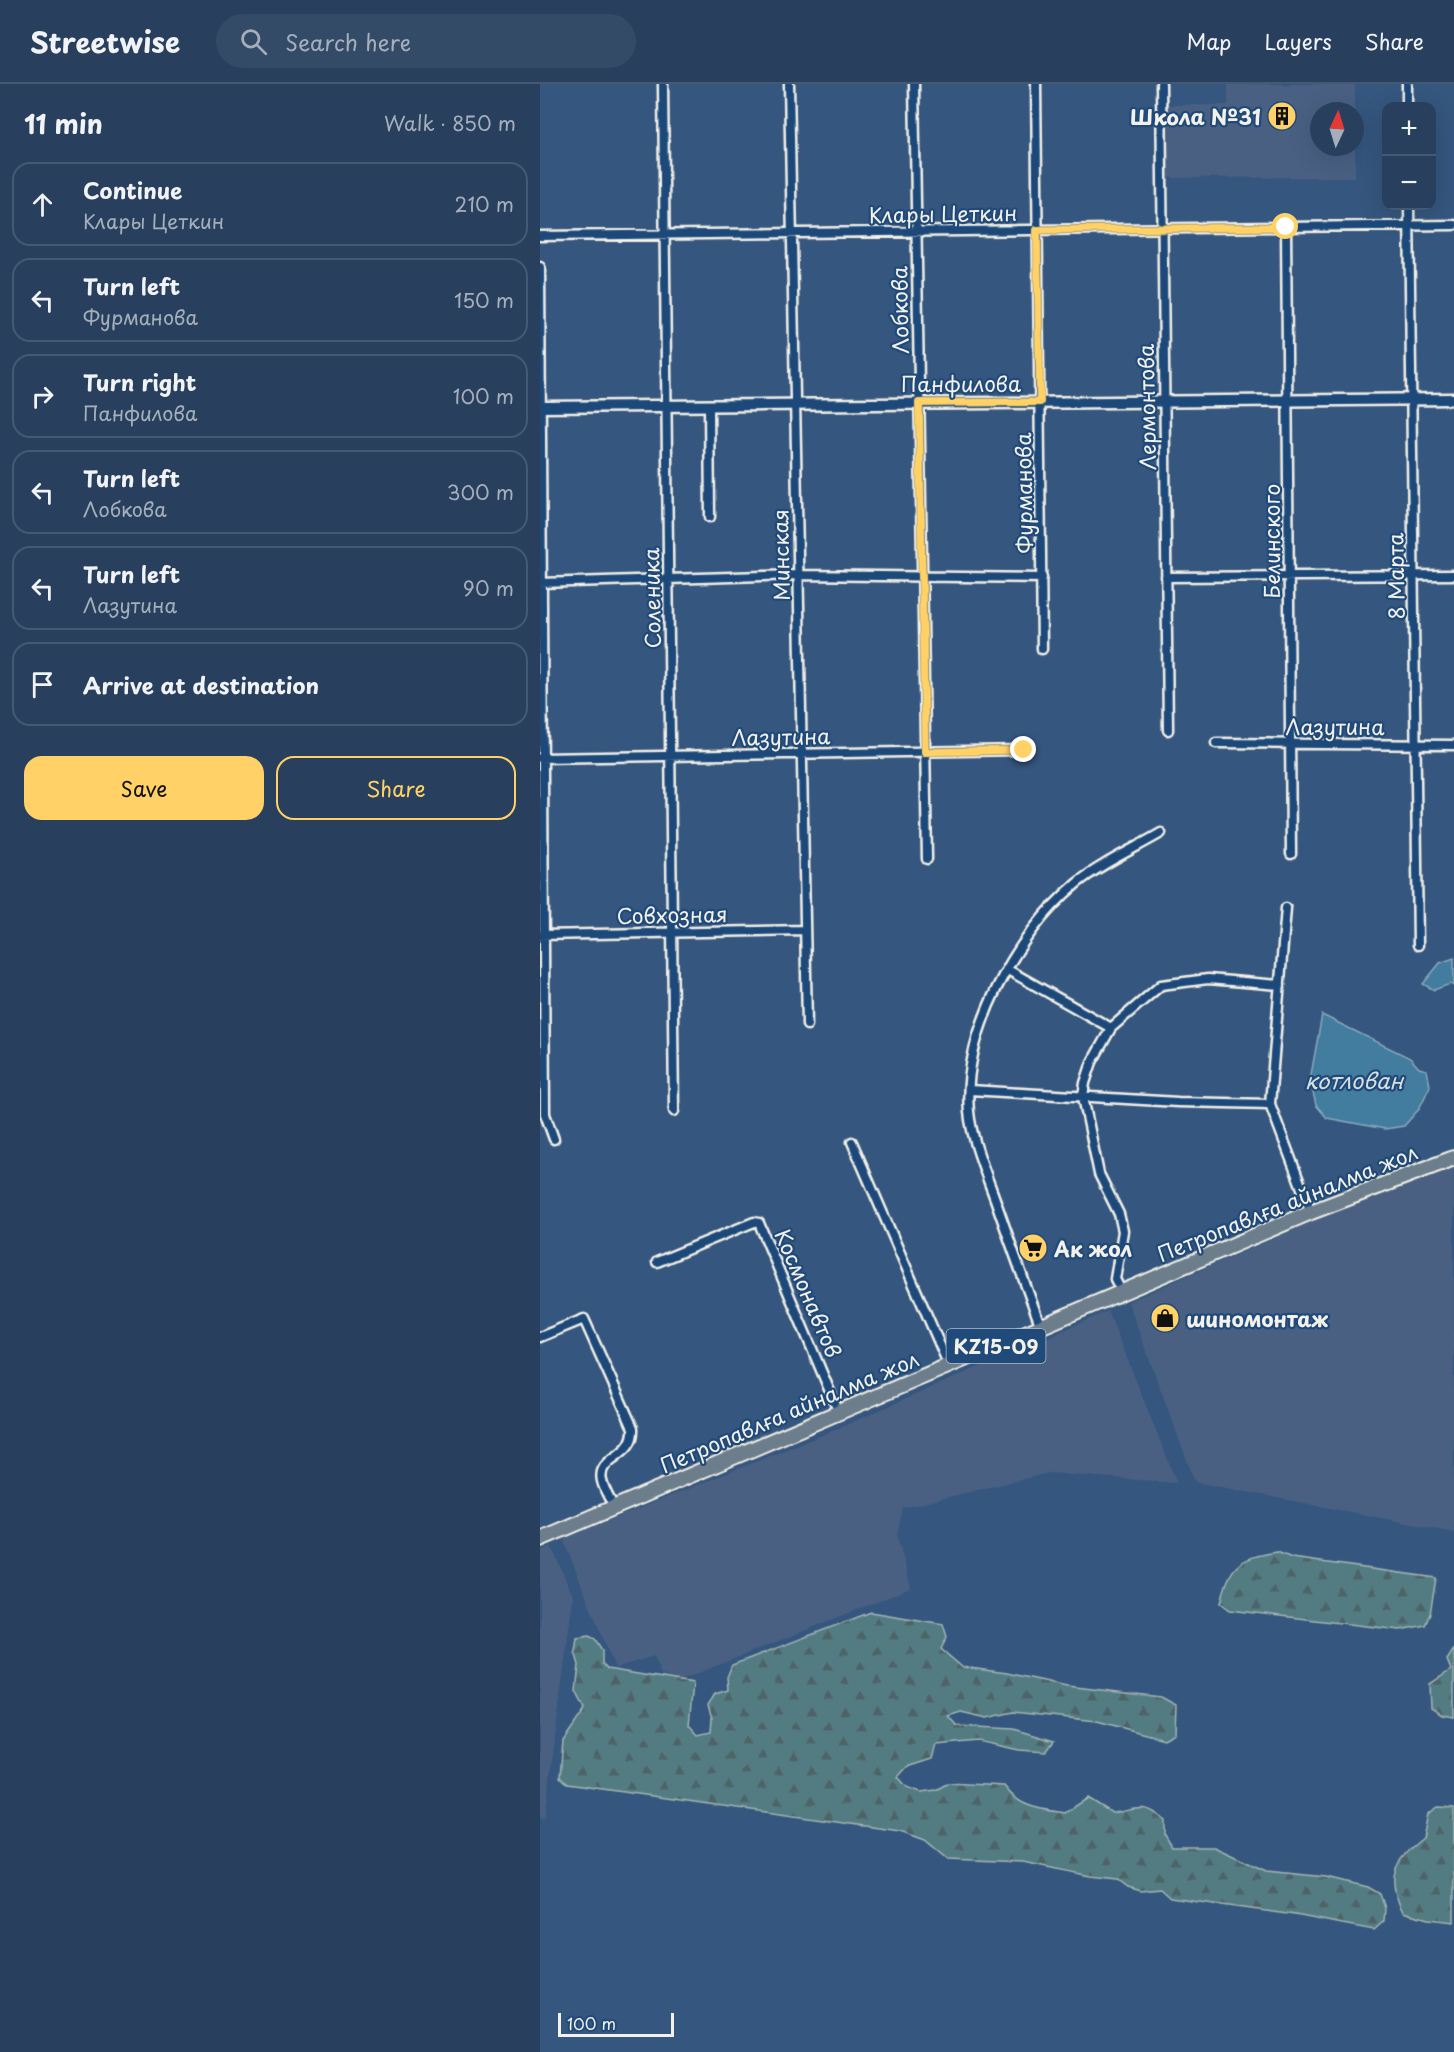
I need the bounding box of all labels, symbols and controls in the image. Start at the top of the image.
search box [216,14,636,68]
text: Streetwise [30,20,180,63]
icon: search [237,25,270,58]
text: Search here [285,25,411,58]
text: Map [1187,25,1231,57]
text: Layers [1264,25,1332,57]
text: Share [1365,25,1424,57]
place label: Школа №31 [1130,100,1261,132]
building icon: Школа №31 [1266,100,1298,132]
north arrow [1310,102,1364,156]
map controls [1382,102,1436,210]
button: + [1382,102,1436,156]
text: 11 min [24,104,103,143]
text: Walk · 850 m [384,108,516,138]
button: − [1382,156,1436,210]
text: Continue [83,173,182,206]
icon: ahead [26,188,59,221]
text: 210 m [455,189,514,219]
street label: Клары Цеткин [869,196,1017,230]
text: Клары Цеткин [83,206,224,236]
route start [1272,213,1298,239]
street label: Лобкова [882,266,916,354]
text: Turn left [83,269,180,302]
icon: left [26,284,59,317]
text: 150 m [454,285,514,315]
text: Фурманова [83,302,198,332]
street label: Лермонтова [1129,343,1163,471]
text: Turn right [83,365,196,398]
street label: Панфилова [901,367,1021,399]
icon: right [26,380,59,413]
text: 100 m [453,381,514,411]
text: Панфилова [83,398,197,428]
street label: Фурманова [1006,432,1040,554]
text: Turn left [83,461,180,494]
icon: left [26,476,59,509]
text: 300 m [447,477,514,507]
street label: Белинского [1255,484,1287,598]
text: Лобкова [83,494,167,524]
street label: Минская [763,509,797,601]
street label: 8 Марта [1378,532,1412,620]
street label: Соленика [634,547,668,649]
text: Turn left [83,557,180,590]
icon: left [26,572,59,605]
text: 90 m [463,573,514,603]
text: Лазутина [83,590,177,620]
icon: arrive [26,668,59,701]
text: Arrive at destination [83,668,319,701]
street label: Лазутина [1286,710,1385,742]
street label: Лазутина [731,719,831,753]
route end [1010,736,1036,762]
button: Save [24,756,264,820]
button: Share [276,756,516,820]
street label: Совхозная [616,897,728,931]
water label: котлован [1305,1063,1404,1096]
street label: Петропавлға айналма жол [1152,1135,1422,1269]
street label: Космонавтов [768,1224,850,1362]
supermarket icon: Ак жол [1017,1232,1049,1264]
place label: Ак жол [1053,1232,1133,1264]
shop icon: шиномонтаж [1149,1302,1181,1334]
place label: шиномонтаж [1186,1302,1329,1334]
road number: KZ15-09 [946,1329,1046,1363]
street label: Петропавлға айналма жол [655,1342,923,1480]
scale bar [558,2010,674,2038]
text: 100 m [567,2011,616,2035]

